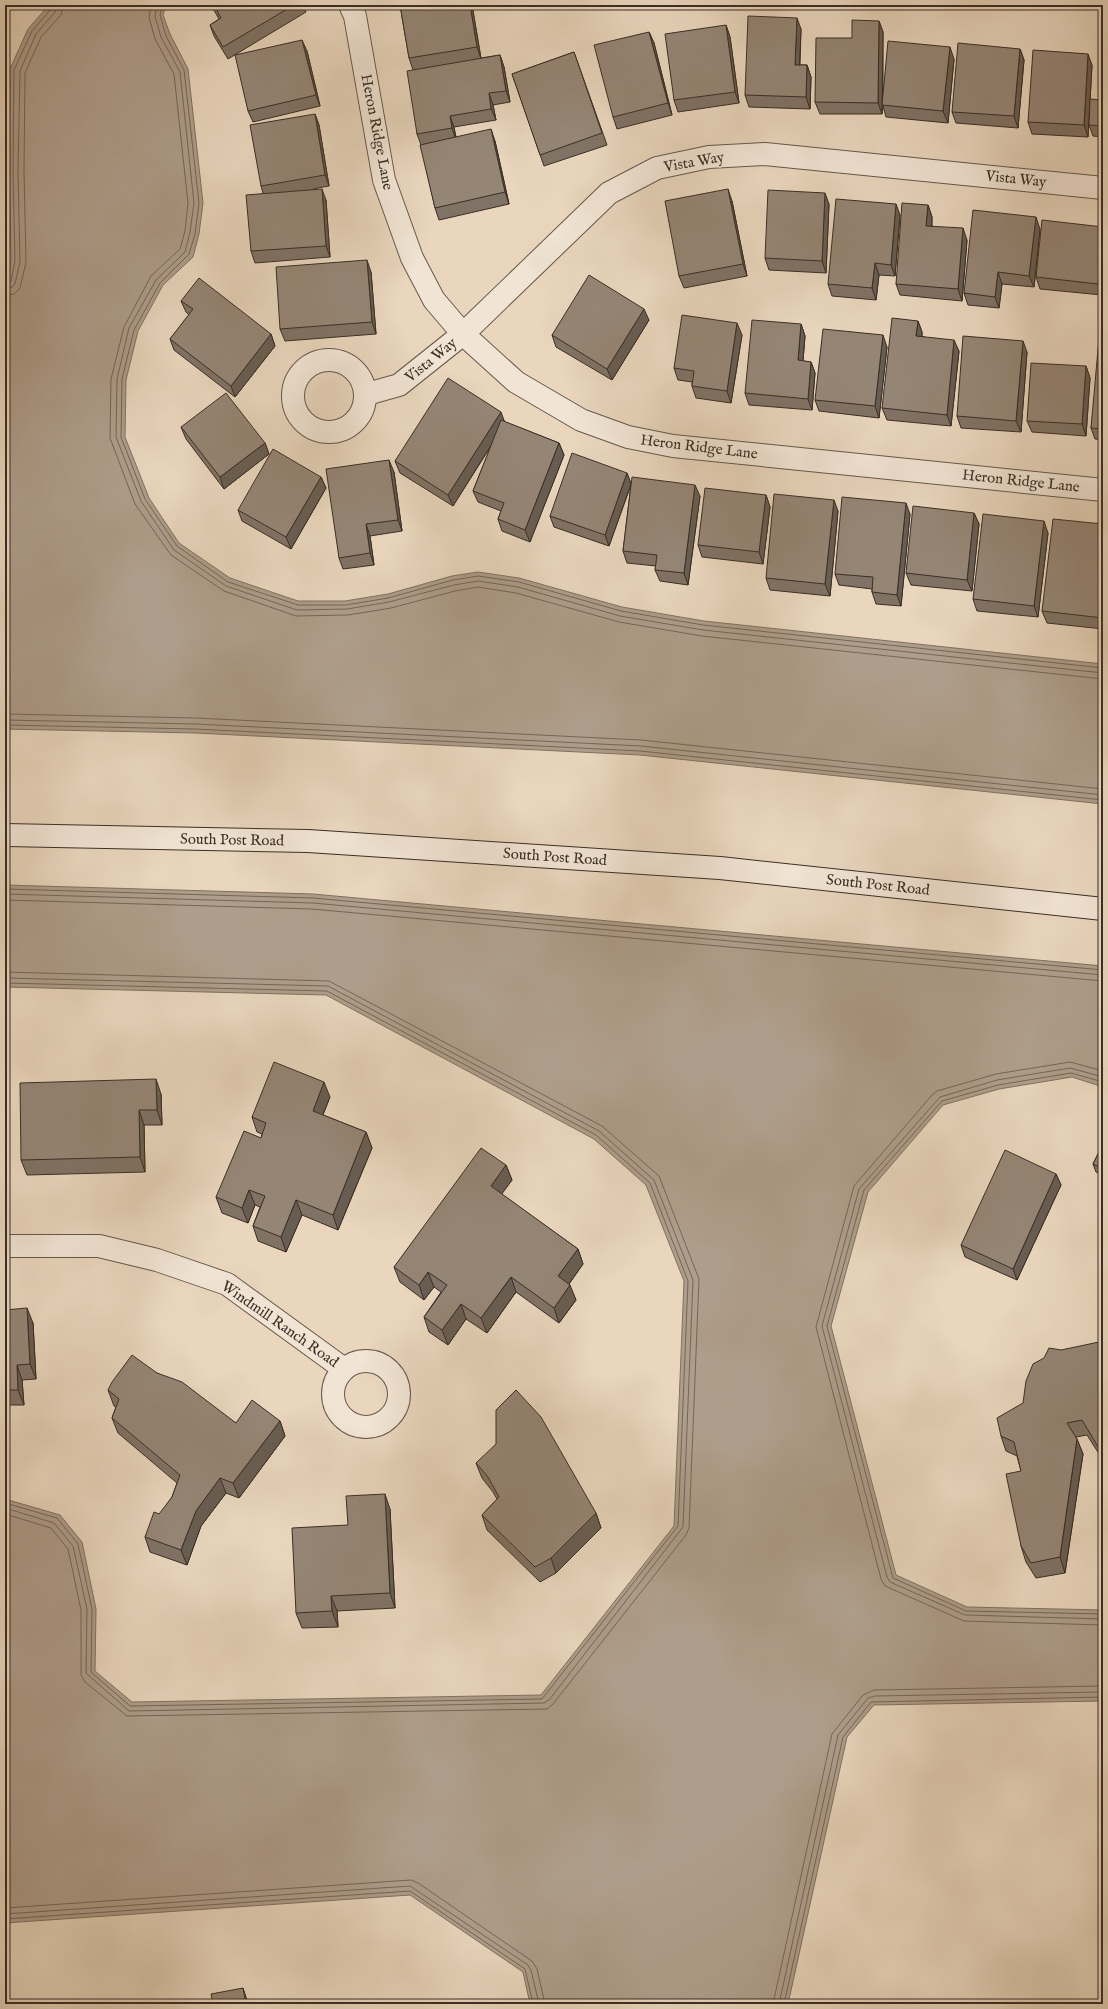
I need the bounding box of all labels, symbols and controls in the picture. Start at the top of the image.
street label: Heron Ridge Lane [356,72,398,192]
street label: Vista Way [661,147,726,177]
street label: Vista Way [984,166,1048,192]
street label: Vista Way [401,333,461,387]
street label: Heron Ridge Lane [639,430,759,464]
street label: Heron Ridge Lane [961,465,1081,497]
street label: South Post Road [180,830,285,850]
street label: South Post Road [502,844,609,870]
street label: South Post Road [825,870,932,900]
street label: Windmill Ranch Road [218,1276,343,1372]

